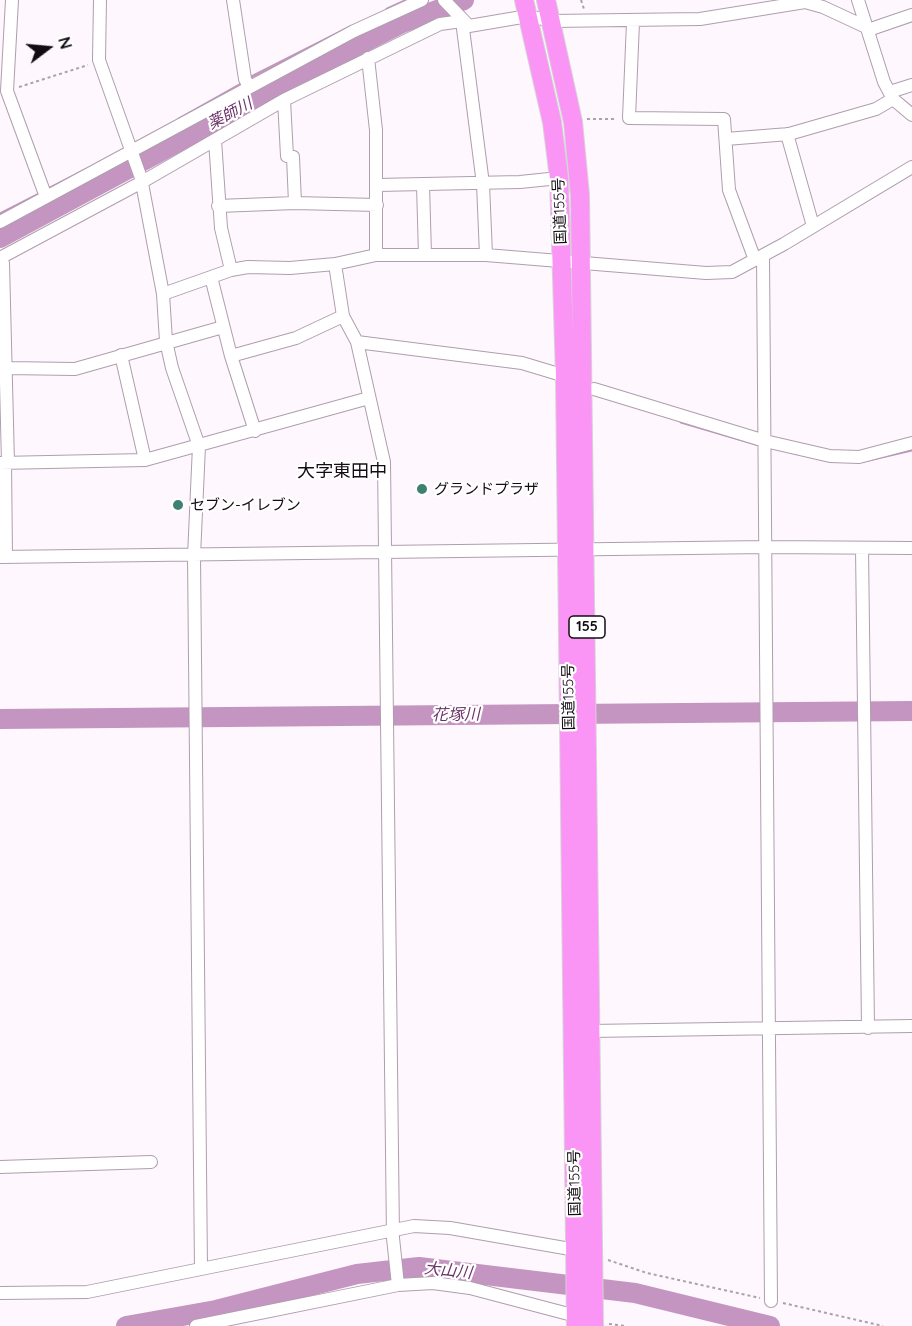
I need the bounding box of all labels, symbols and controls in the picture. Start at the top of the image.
north arrow [18,18,78,78]
text: N [54,35,77,51]
water label: 薬師川 [204,94,256,134]
street label: 国道155号 [550,177,570,245]
district label: 大字東田中 [297,461,387,483]
place label: グランドプラザ [434,480,539,498]
marker: グランドプラザ [415,482,429,496]
place label: セブン-イレブン [190,496,301,514]
marker: セブン-イレブン [171,498,185,512]
road number: 155 [569,616,605,638]
street label: 国道155号 [559,663,579,731]
water label: 花塚川 [432,705,480,725]
street label: 国道155号 [565,1149,585,1217]
water label: 大山川 [423,1259,473,1283]

